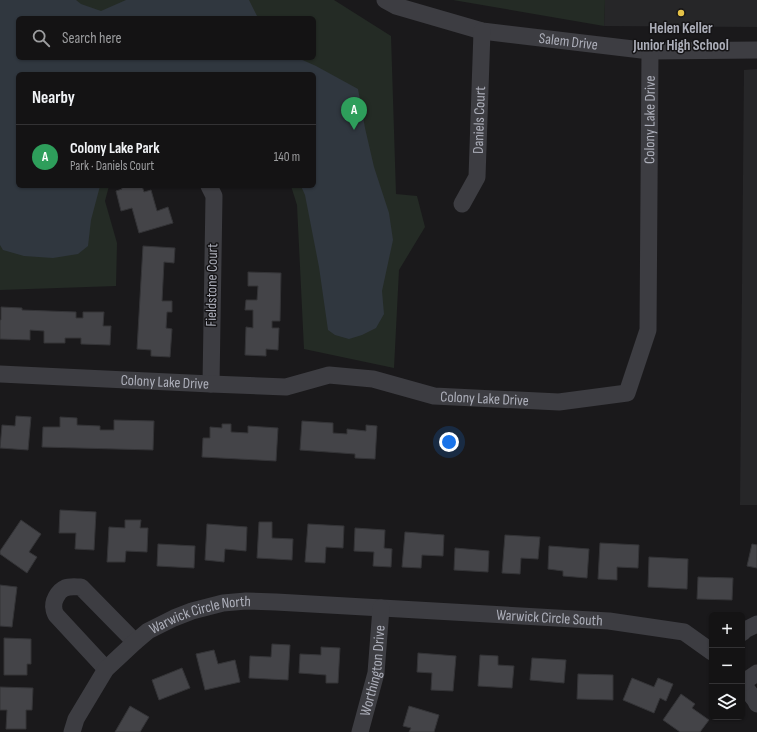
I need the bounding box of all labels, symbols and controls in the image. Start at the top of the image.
marker: Helen Keller Junior High School [676,8,686,18]
search box [16,16,316,60]
place label: Helen Keller Junior High School [632,19,729,55]
icon: search [30,27,52,49]
street label: Salem Drive [538,28,599,54]
text: Search here [62,29,122,48]
street label: Colony Lake Drive [640,75,659,164]
street label: Daniels Court [468,85,490,154]
text: Nearby [32,88,75,108]
pin: A [341,97,367,130]
text: Colony Lake Park [70,139,160,158]
text: A [42,149,48,165]
text: 140 m [274,149,300,165]
text: Park · Daniels Court [70,158,154,174]
street label: Fieldstone Court [202,243,222,327]
street label: Colony Lake Drive [120,370,209,393]
street label: Colony Lake Drive [440,387,529,410]
your location [439,432,459,452]
street label: Warwick Circle North [146,591,251,638]
street label: Warwick Circle South [496,605,603,630]
map controls [709,612,745,720]
button: + [709,612,745,648]
street label: Worthington Drive [355,624,389,718]
button: − [709,648,745,684]
button: layers [709,684,745,720]

